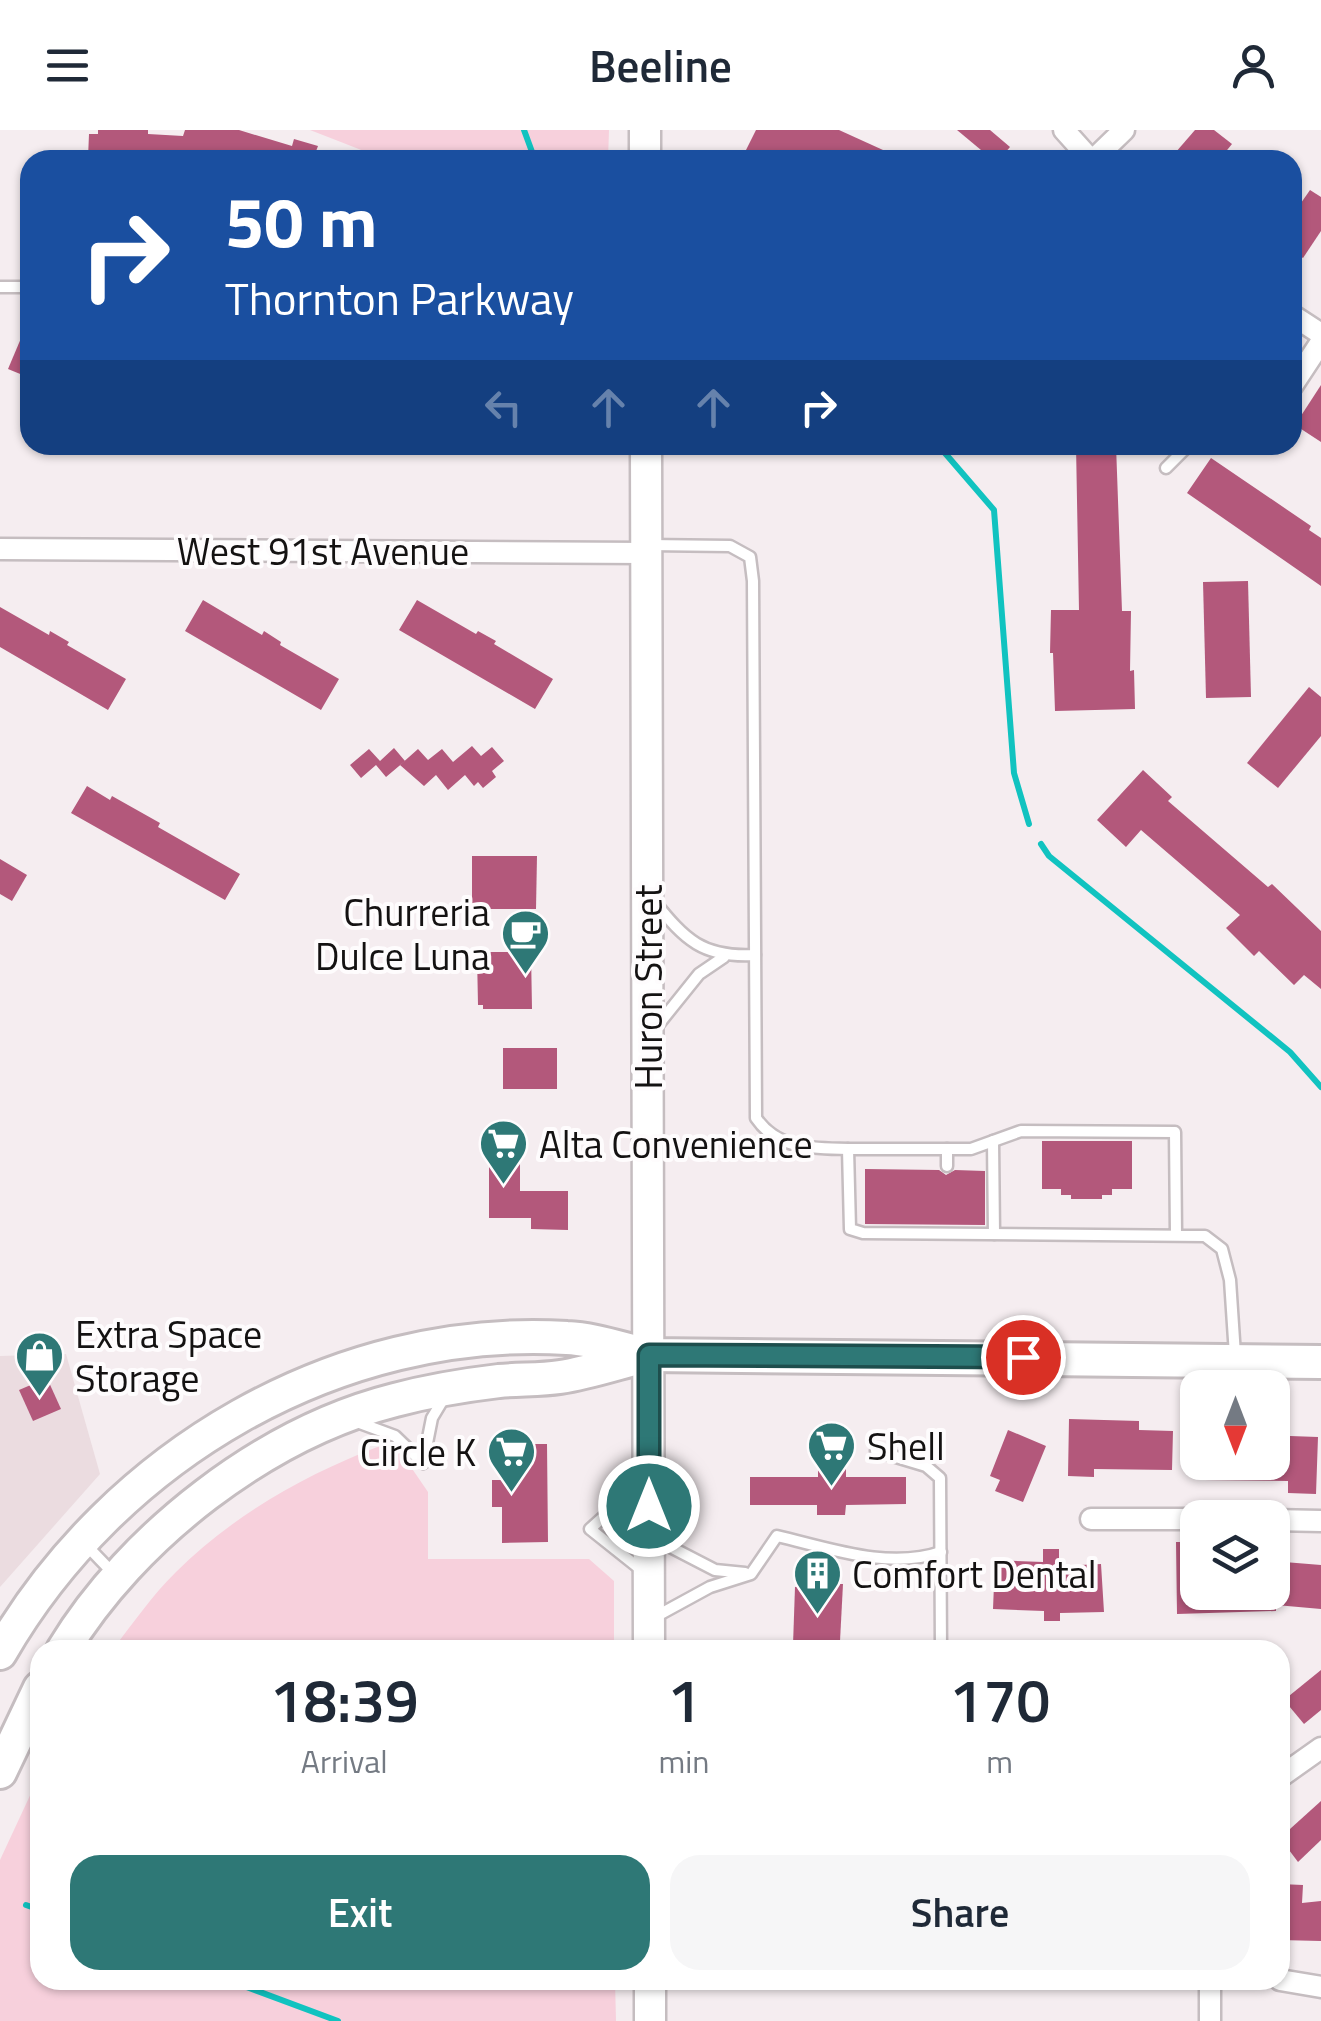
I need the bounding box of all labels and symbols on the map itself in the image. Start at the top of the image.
street label: West 91st Avenue [177,522,469,580]
place label: Churreria Dulce Luna [315,883,490,985]
street label: Huron Street [619,884,677,1090]
cafe icon: Churreria Dulce Luna [499,908,551,976]
place label: Alta Convenience [539,1115,813,1173]
supermarket icon: Alta Convenience [478,1118,530,1186]
place label: Extra Space Storage [75,1305,262,1407]
pin [981,1315,1066,1400]
shop icon: Extra Space Storage [14,1330,66,1398]
north arrow [1180,1370,1290,1480]
place label: Shell [867,1417,945,1475]
supermarket icon: Shell [806,1420,858,1488]
place label: Circle K [360,1423,476,1481]
supermarket icon: Circle K [485,1426,537,1494]
position arrow [597,1454,701,1558]
place label: Comfort Dental [852,1545,1096,1603]
building icon: Comfort Dental [791,1548,843,1616]

